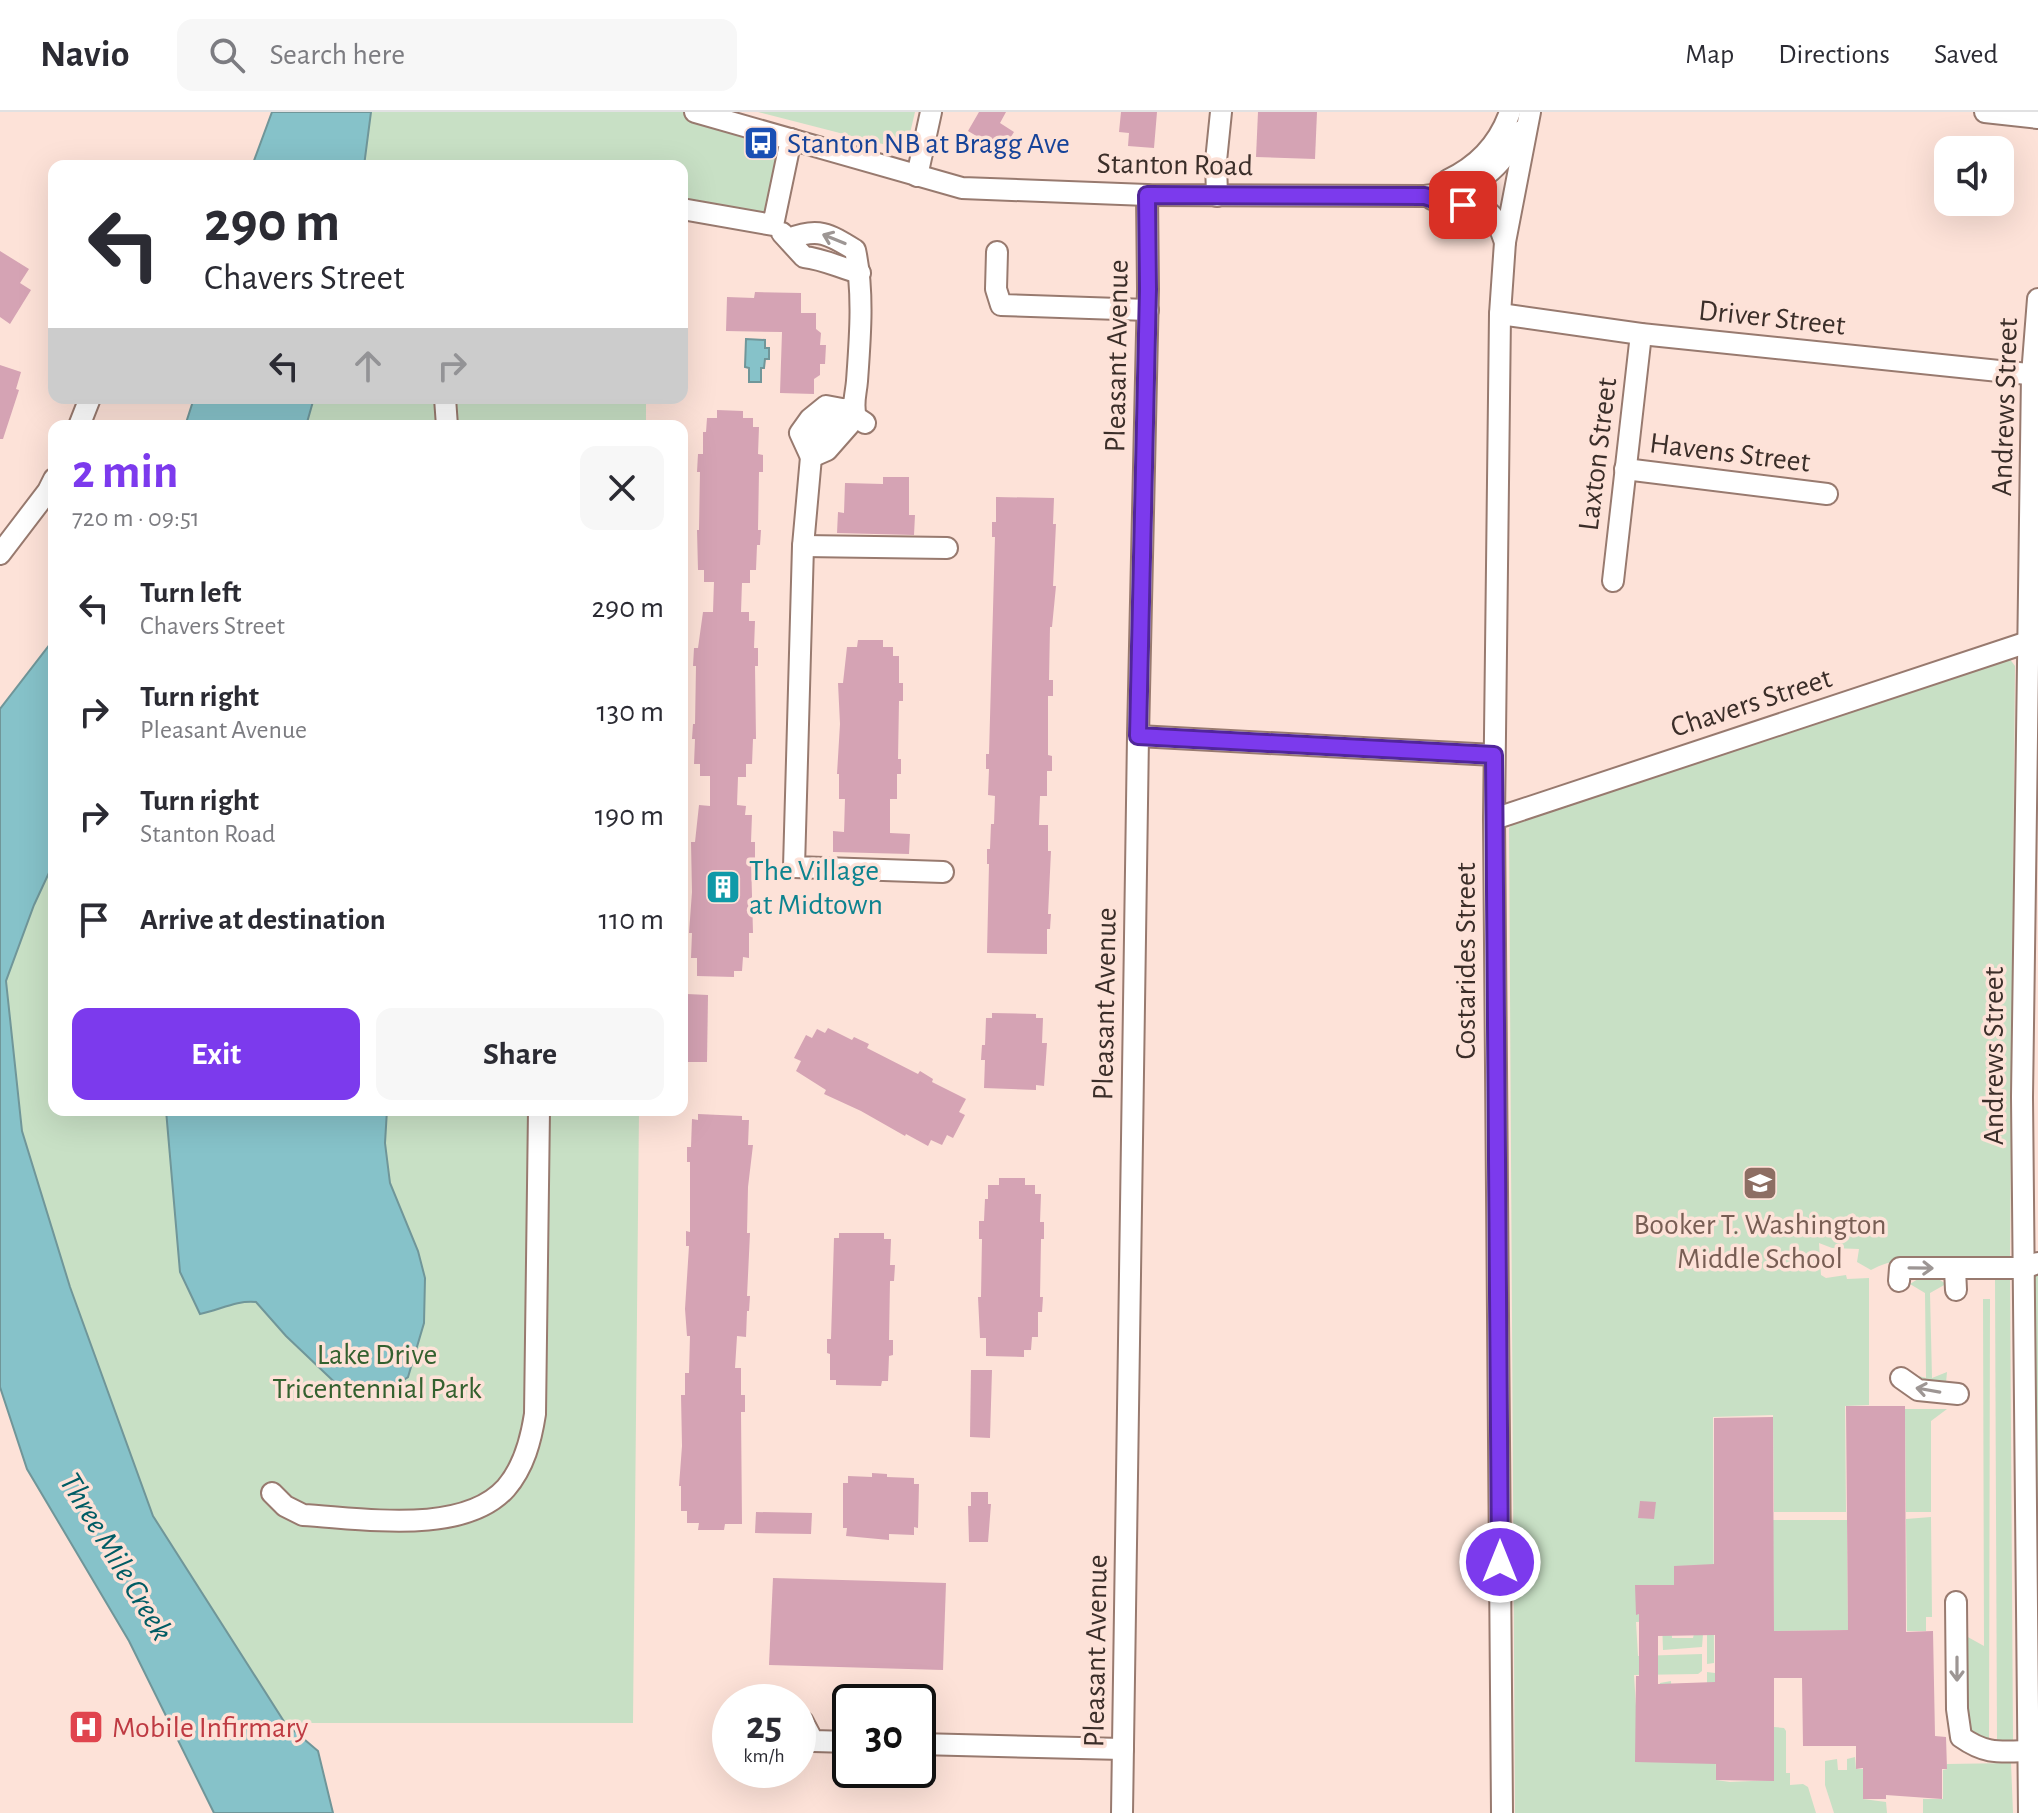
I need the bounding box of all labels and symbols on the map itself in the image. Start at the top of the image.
bus stop icon: Stanton NB at Bragg Ave [742,124,780,162]
place label: Stanton NB at Bragg Ave [787,129,1070,159]
street label: Stanton Road [1097,149,1253,181]
pin [1429,171,1497,239]
one-way arrow [822,231,846,246]
street label: Pleasant Avenue [1100,259,1134,453]
street label: Driver Street [1697,295,1847,341]
street label: Andrews Street [1987,317,2023,497]
street label: Laxton Street [1574,375,1622,532]
street label: Havens Street [1648,428,1812,478]
street label: Chavers Street [1667,663,1836,743]
place label: The Village at Midtown [749,856,883,920]
street label: Costarides Street [1451,862,1481,1059]
building icon: The Village at Midtown [704,868,742,906]
street label: Pleasant Avenue [1088,907,1122,1101]
street label: Andrews Street [1979,966,2009,1145]
school or university icon: Booker T. Washington Middle School [1741,1164,1779,1202]
place label: Booker T. Washington Middle School [1633,1210,1887,1274]
one-way arrow [1907,1260,1934,1276]
park label: Lake Drive Tricentennial Park [272,1340,482,1404]
one-way arrow [1916,1382,1942,1397]
water label: Three Mile Creek [54,1467,179,1646]
position arrow [1458,1520,1542,1604]
street label: Pleasant Avenue [1079,1554,1113,1748]
one-way arrow [1949,1655,1965,1682]
speed limit sign: 30 [832,1684,936,1788]
hospital icon: Mobile Infirmary [67,1708,105,1746]
place label: Mobile Infirmary [112,1713,309,1743]

